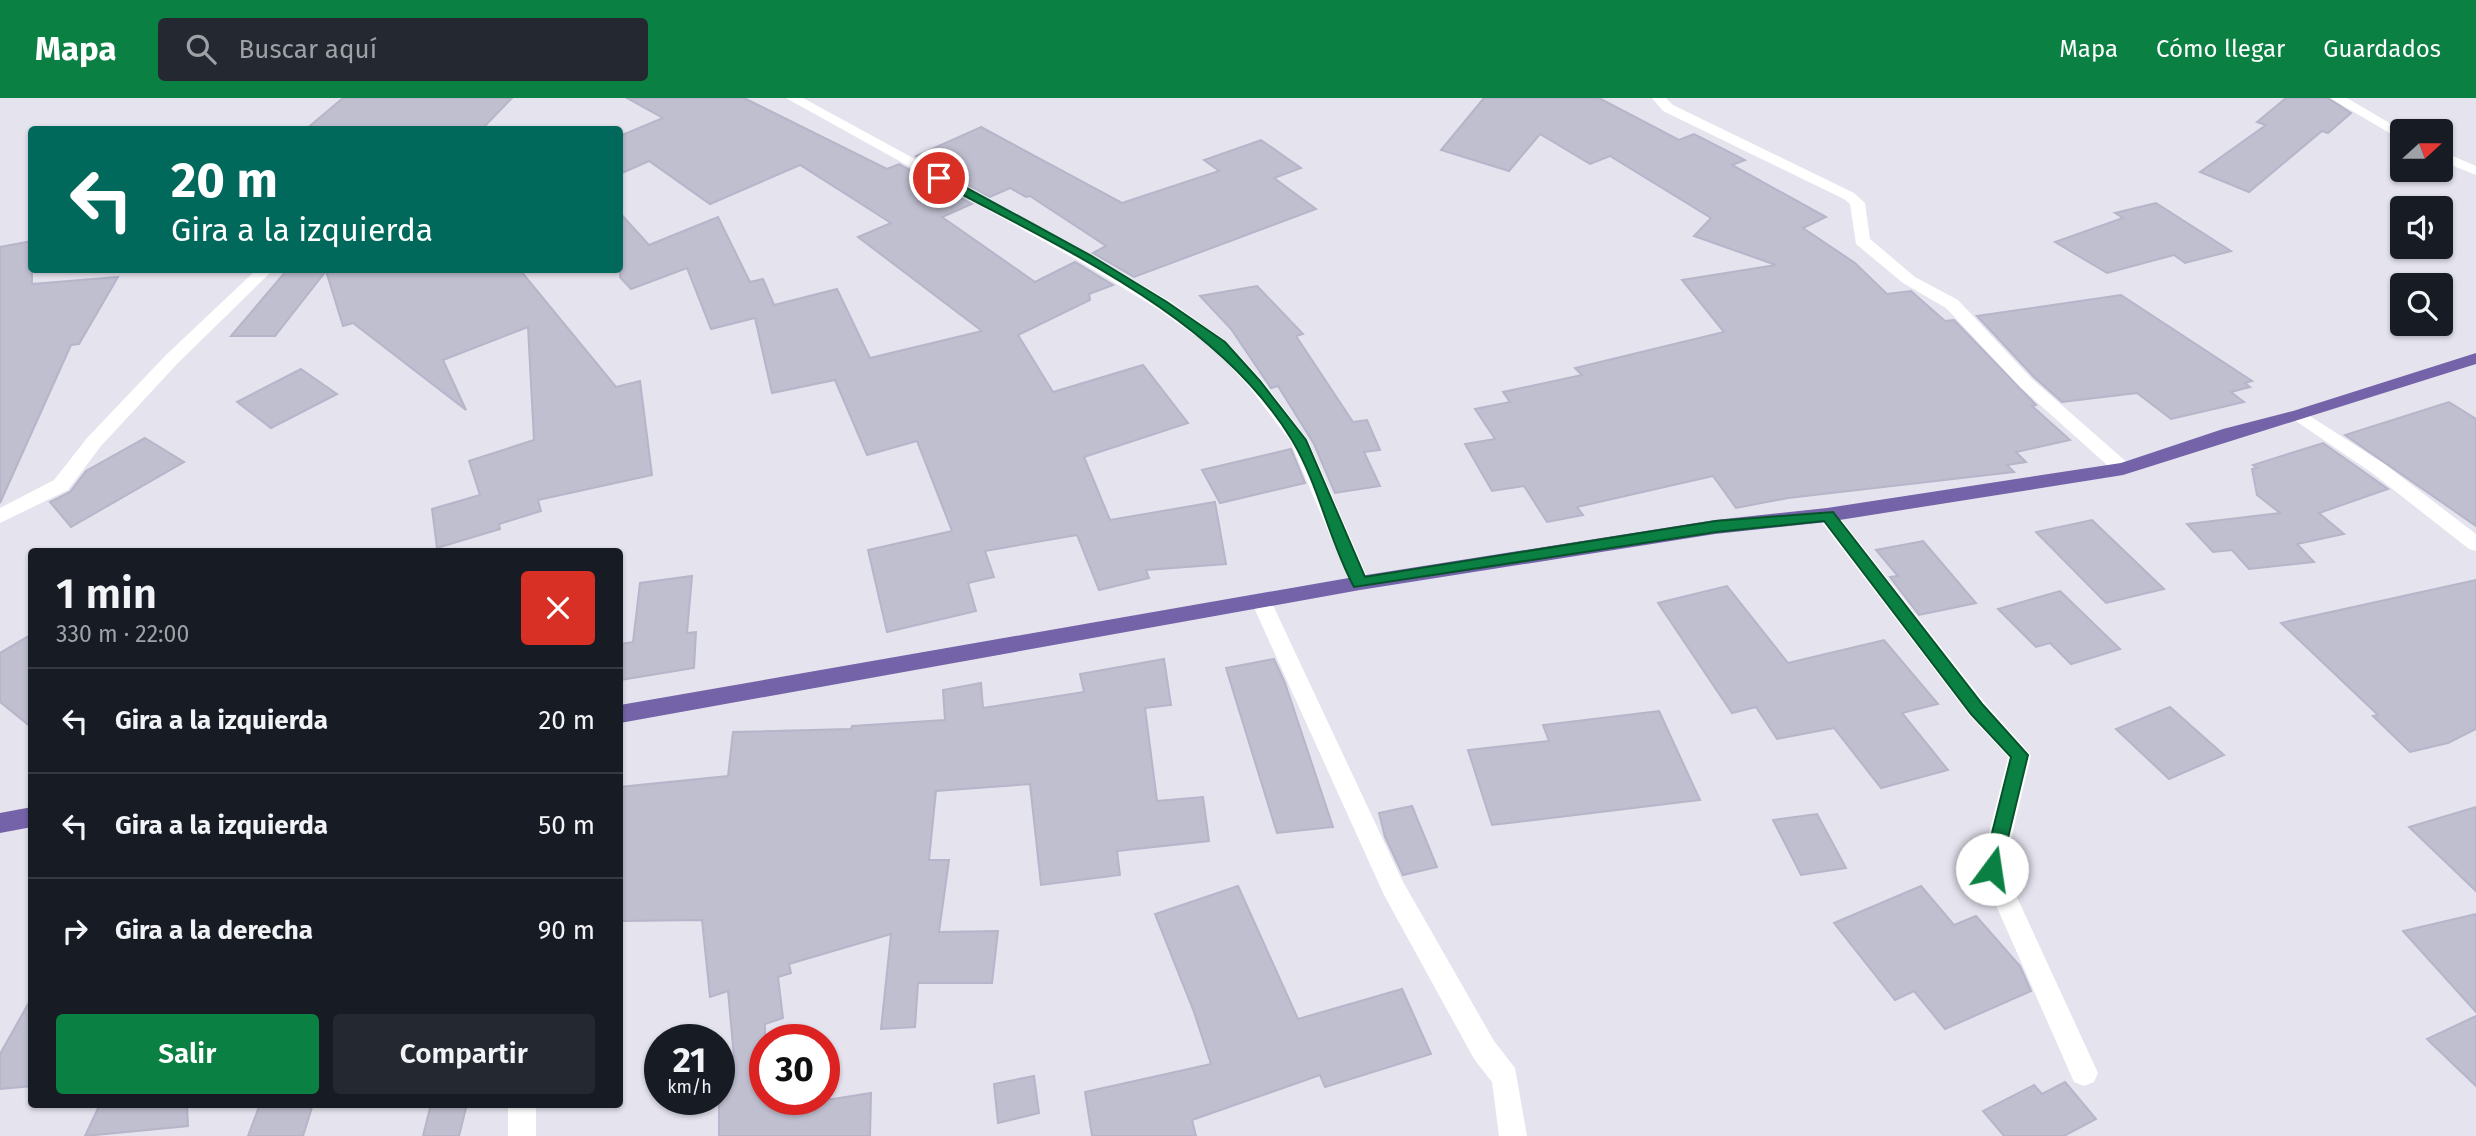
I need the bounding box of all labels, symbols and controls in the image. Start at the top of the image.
search box [158,18,648,81]
text: Mapa [35,29,116,69]
icon: search [182,30,220,68]
text: Buscar aquí [238,34,377,65]
text: Mapa [2059,35,2118,63]
text: Cómo llegar [2156,35,2285,63]
text: Guardados [2323,35,2441,63]
north arrow [2390,119,2454,182]
map controls [2390,119,2453,336]
pin [909,148,969,208]
text: 20 m [171,151,278,210]
icon: left [56,154,147,245]
icon: arrive [920,159,958,197]
button: sound [2390,196,2453,259]
text: Gira a la izquierda [171,211,433,249]
button: search [2390,273,2453,336]
text: 1 min [56,569,157,619]
button: close [521,571,595,645]
text: 330 m · 22:00 [56,620,189,648]
icon: left [56,702,94,740]
text: Gira a la izquierda [115,705,328,736]
text: 20 m [538,705,595,736]
icon: left [56,807,94,845]
text: Gira a la izquierda [115,810,328,841]
text: 50 m [538,810,595,841]
position arrow [1955,832,2029,906]
icon: right [56,912,94,950]
text: Gira a la derecha [115,915,313,946]
text: 90 m [538,915,595,946]
button: Salir [56,1014,319,1094]
button: Compartir [333,1014,595,1094]
speed limit sign: 30 [749,1024,840,1115]
text: 21 [673,1039,706,1081]
text: km/h [667,1076,712,1098]

